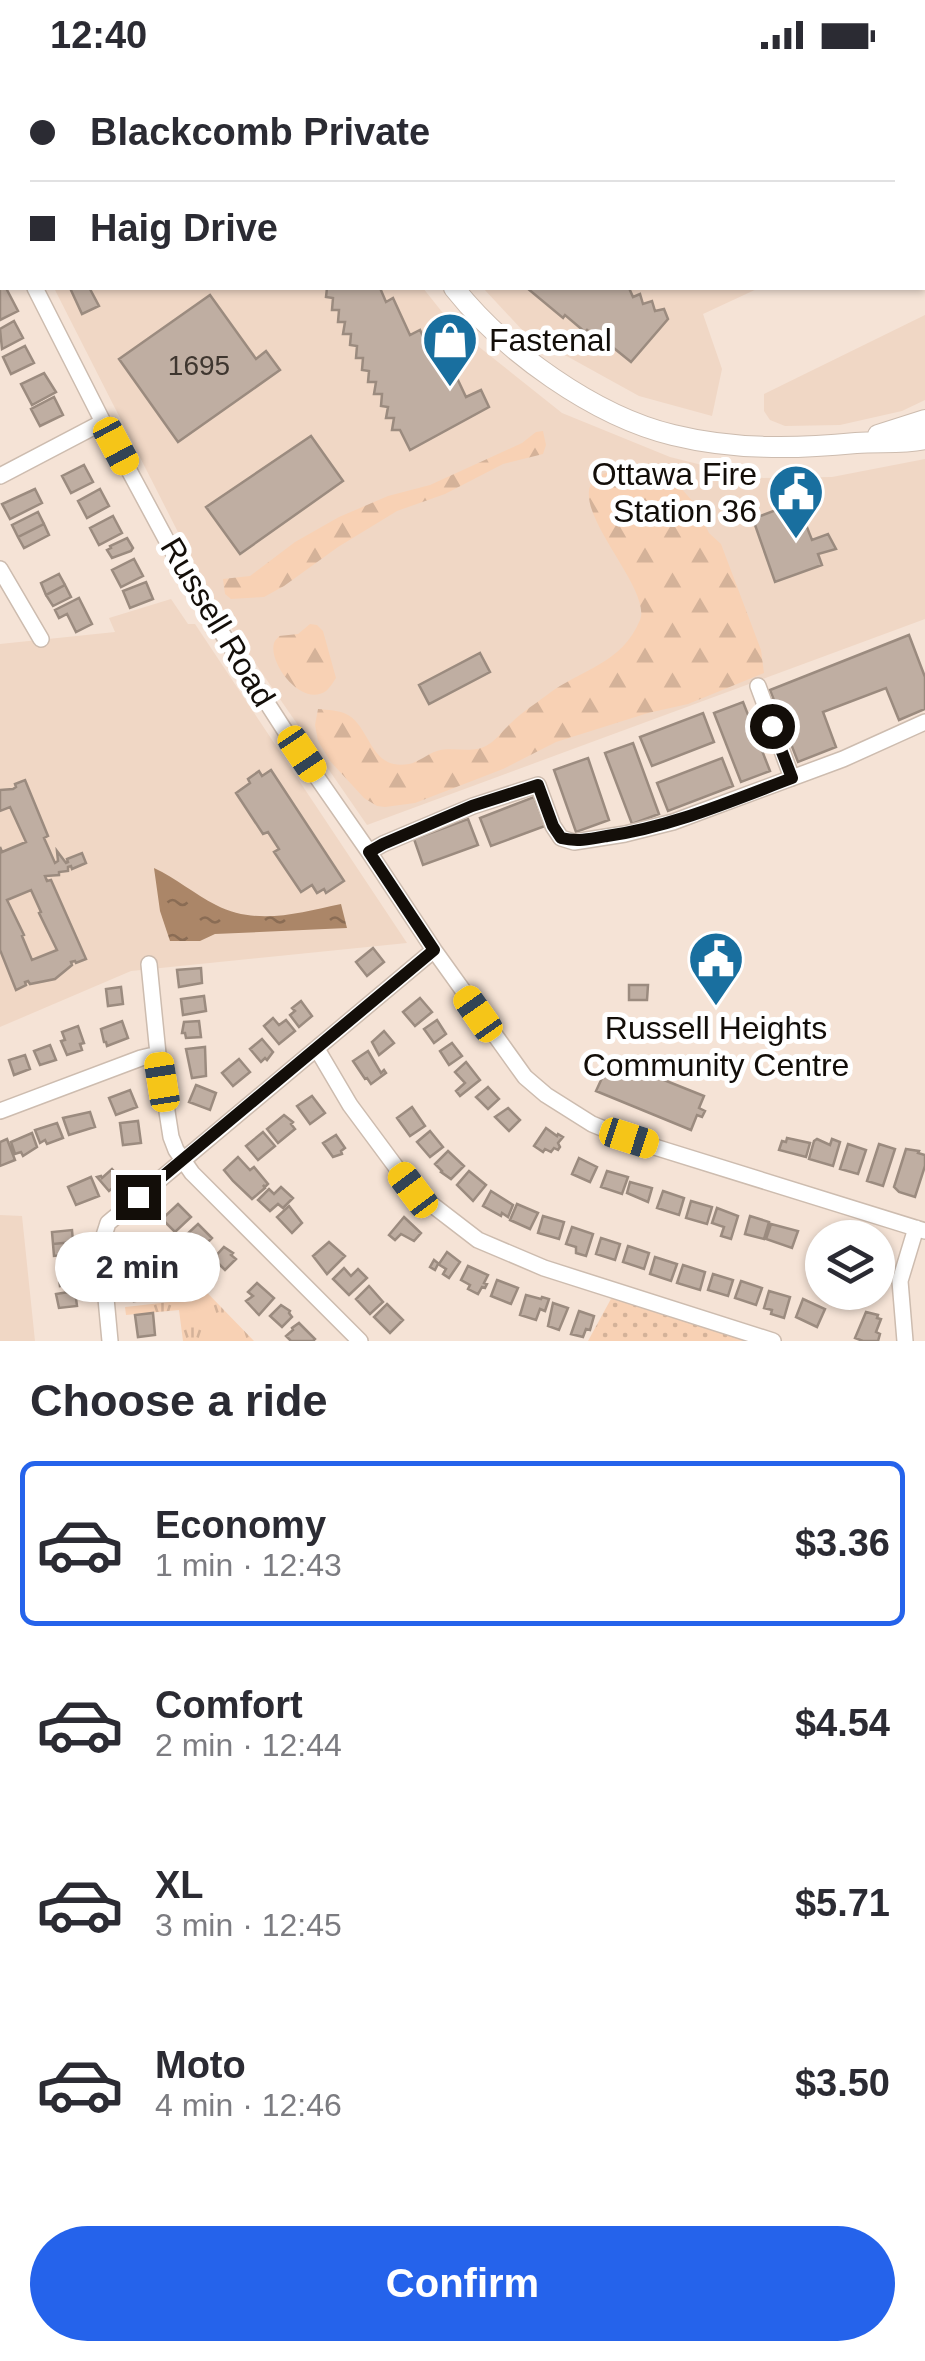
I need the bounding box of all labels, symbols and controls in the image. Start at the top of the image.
text: 12:40 [50,14,147,56]
text: Blackcomb Private [90,111,430,153]
text: Haig Drive [90,207,278,249]
shop icon: Fastenal [420,310,480,389]
place label: Fastenal [489,322,612,358]
house number: 1695 [168,350,230,381]
car [89,412,143,480]
place label: Ottawa Fire Station 36 [592,456,757,529]
public building icon: Ottawa Fire Station 36 [766,462,826,541]
street label: Russell Road [154,531,282,713]
route start [750,704,795,749]
car [273,721,331,787]
public building icon: Russell Heights Community Centre [686,929,746,1008]
car [449,981,507,1047]
place label: Russell Heights Community Centre [583,1010,849,1083]
car [142,1050,182,1114]
car [596,1114,662,1162]
car [383,1157,443,1223]
route end [116,1175,161,1220]
map controls [805,1220,895,1310]
button: layers [805,1220,895,1310]
callout: 2 min [56,1232,220,1302]
text: 2 min [96,1249,179,1285]
text: Choose a ride [30,1375,328,1426]
icon: car [35,1499,125,1589]
text: Economy [155,1504,326,1546]
text: $3.36 [795,1522,890,1564]
text: 1 min · 12:43 [155,1547,342,1583]
icon: car [35,1679,125,1769]
text: Comfort [155,1684,303,1726]
text: $4.54 [795,1702,890,1744]
text: 2 min · 12:44 [155,1727,342,1763]
icon: car [35,1859,125,1949]
text: XL [155,1864,204,1906]
text: $5.71 [795,1882,890,1924]
text: 3 min · 12:45 [155,1907,342,1943]
icon: car [35,2039,125,2129]
text: Moto [155,2044,246,2086]
text: $3.50 [795,2062,890,2104]
text: 4 min · 12:46 [155,2087,342,2123]
button: Confirm [30,2226,895,2341]

